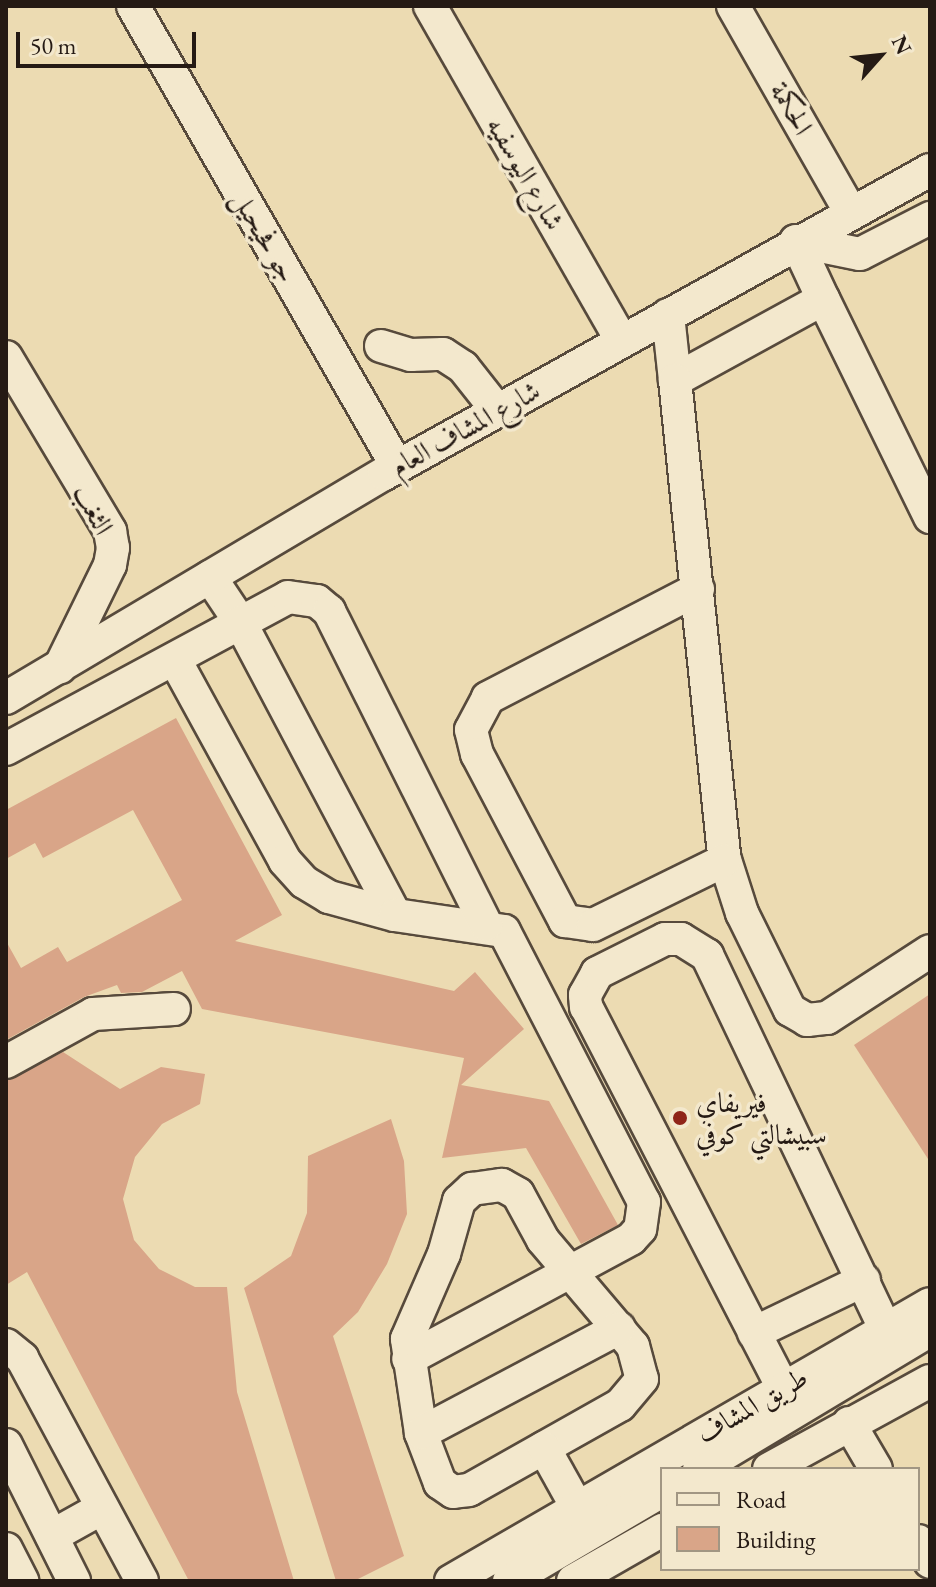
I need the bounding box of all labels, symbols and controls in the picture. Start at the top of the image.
scale bar [20,16,200,66]
north arrow [840,16,920,96]
text: 50 m [30,30,77,61]
text: N [885,30,919,59]
street label: الحكمة [763,75,821,141]
street label: شارع اليوسفيه [480,110,572,236]
street label: جو فحيحيل [225,184,305,288]
street label: شارع المشاف العام [384,373,546,483]
street label: الثغب [67,478,121,540]
place label: فيريفاي سبيشالتي كوفي [696,1085,827,1151]
marker: فيريفاي سبيشالتي كوفي [671,1109,689,1127]
street label: طريق المشاف [690,1360,814,1450]
legend [660,1467,920,1571]
text: Road [736,1484,786,1515]
text: Building [736,1524,816,1555]

